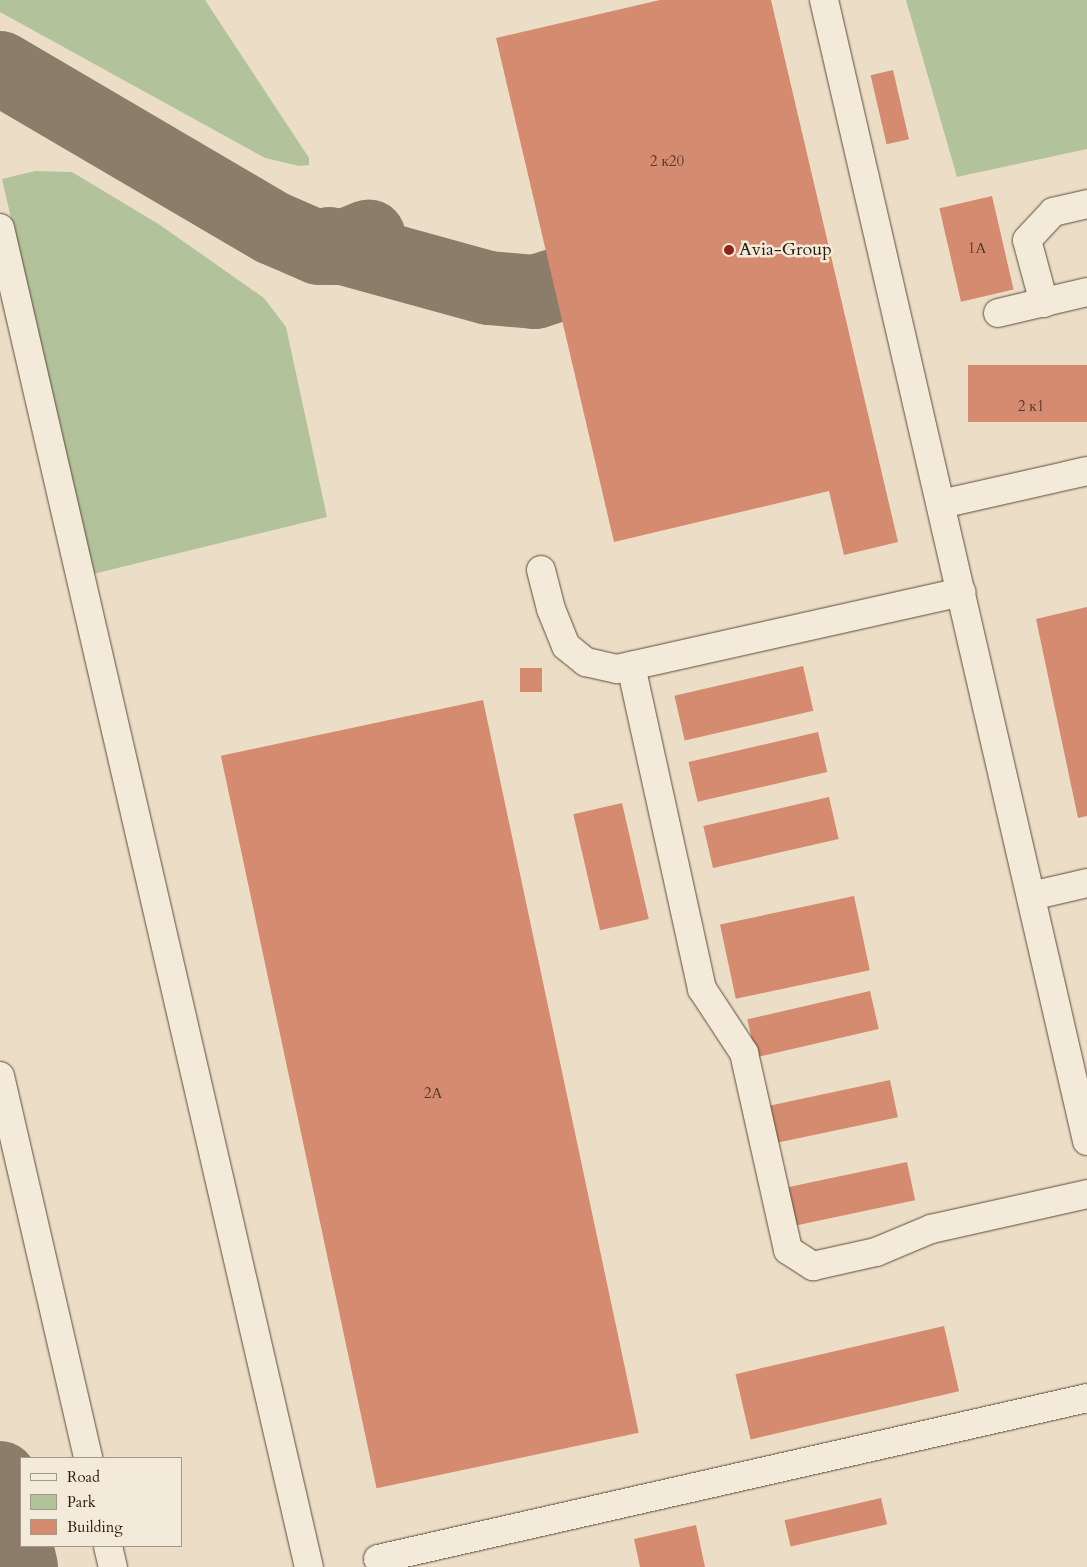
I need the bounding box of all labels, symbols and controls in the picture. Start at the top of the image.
house number: 2 к20 [650,153,684,171]
place label: Avia-Group [739,239,832,261]
house number: 1А [968,240,986,258]
marker: Avia-Group [723,244,735,256]
house number: 2 к1 [1018,398,1044,416]
house number: 2А [424,1085,442,1103]
legend [20,1457,182,1547]
text: Road [67,1467,100,1487]
text: Park [67,1492,96,1512]
text: Building [67,1517,123,1537]

